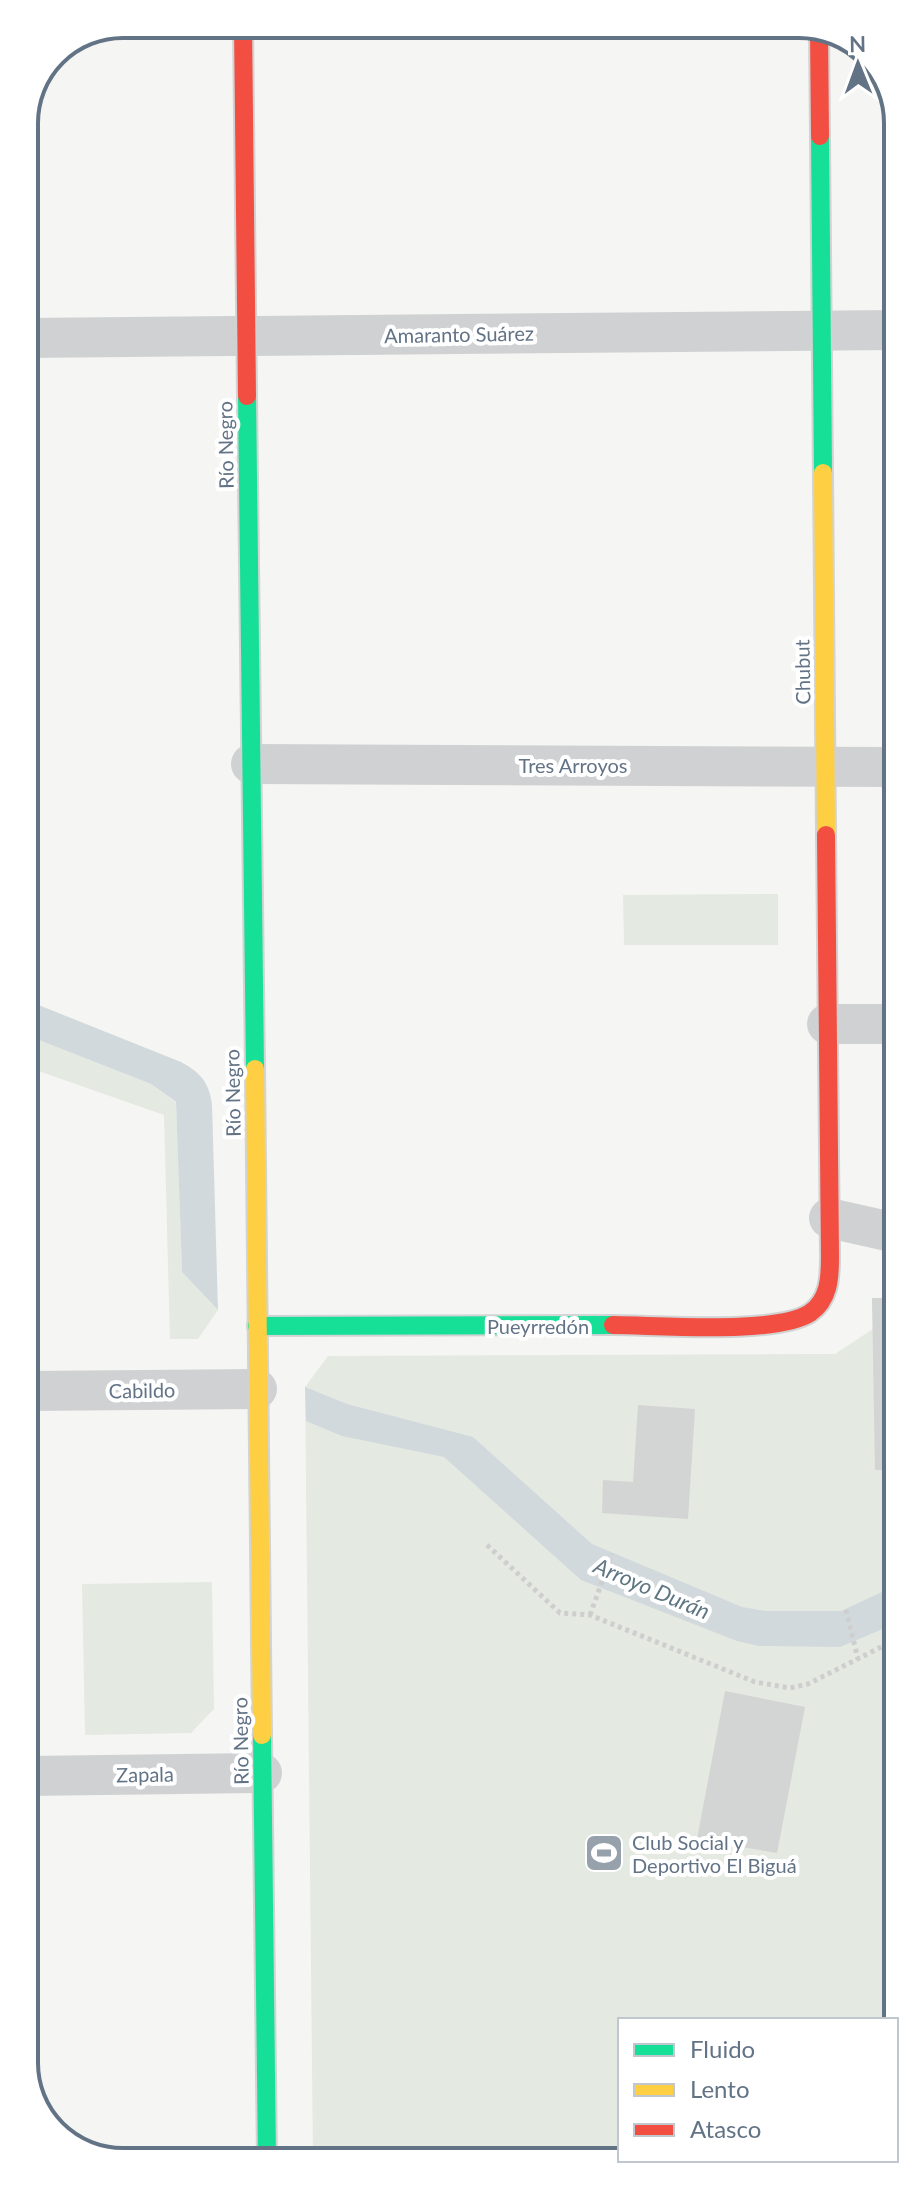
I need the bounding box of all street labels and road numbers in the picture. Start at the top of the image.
street label: Amaranto Suárez [384,321,534,347]
street label: Río Negro [212,401,238,489]
street label: Chubut [789,639,815,705]
street label: Tres Arroyos [519,753,627,777]
street label: Río Negro [219,1049,245,1137]
street label: Pueyrredón [487,1314,589,1338]
street label: Cabildo [109,1377,175,1403]
street label: Río Negro [227,1697,253,1785]
street label: Zapala [116,1761,174,1787]

